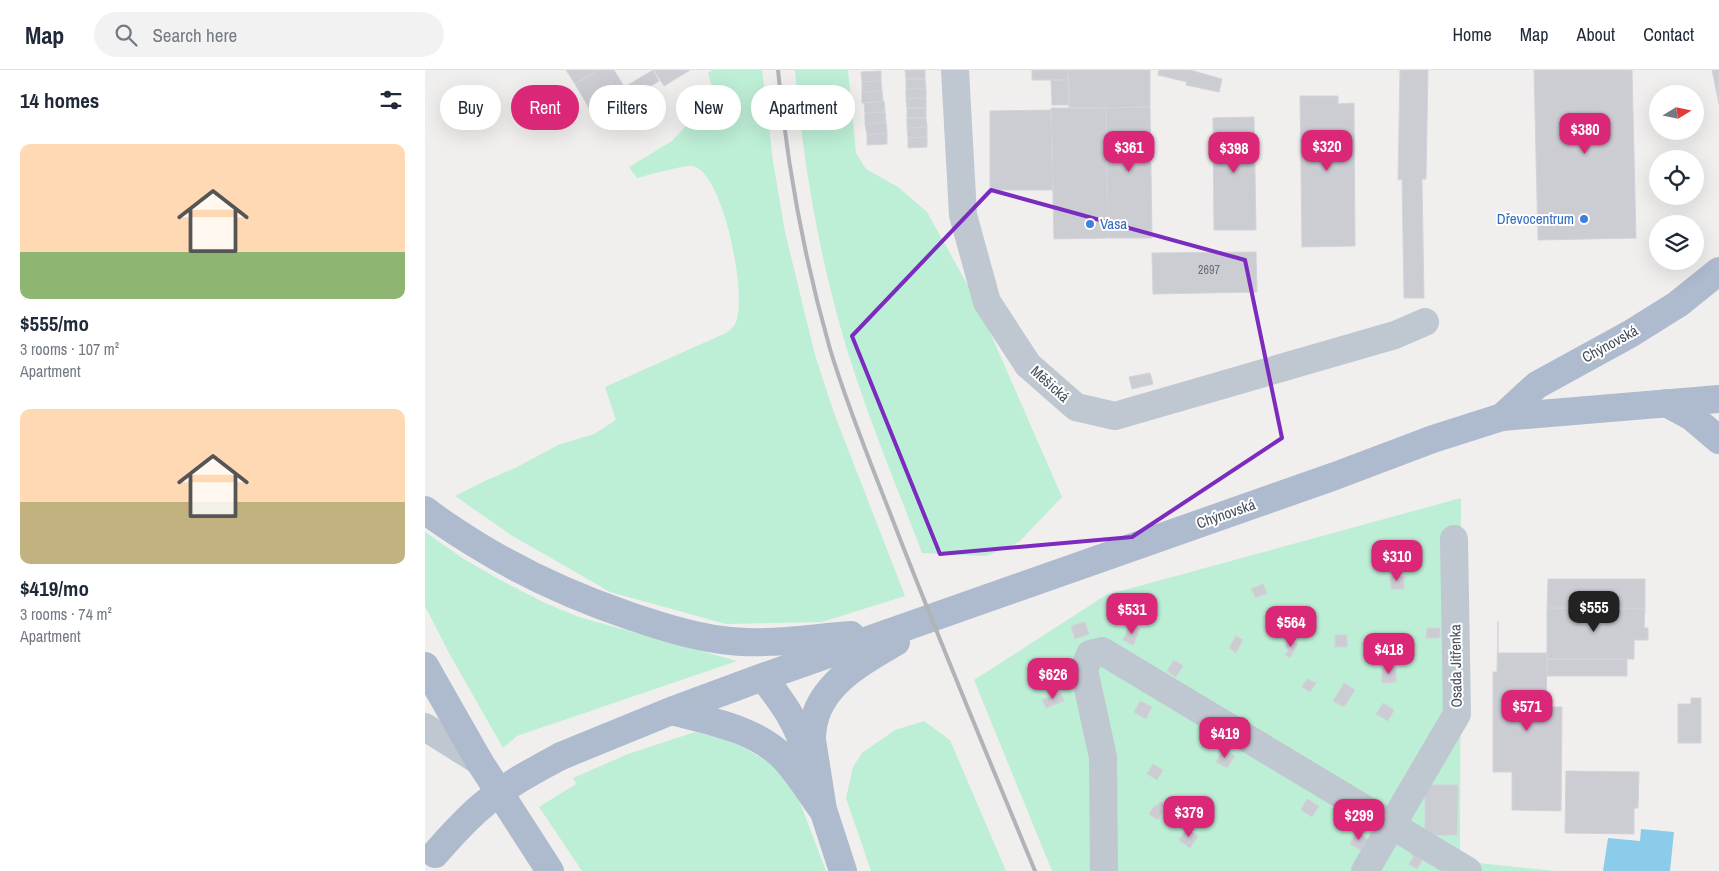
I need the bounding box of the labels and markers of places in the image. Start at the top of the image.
pin: $380 [1555,112,1615,155]
pin: $320 [1297,129,1357,172]
pin: $361 [1099,131,1159,173]
pin: $398 [1204,132,1264,174]
place label: Dřevocentrum [1497,208,1574,229]
place label: Vasa [1100,213,1127,234]
marker: Dřevocentrum [1578,213,1590,225]
marker: Vasa [1084,218,1096,230]
pin: $310 [1367,540,1427,582]
pin: $555 [1564,590,1624,633]
pin: $531 [1102,592,1162,635]
pin: $564 [1261,606,1321,648]
pin: $418 [1359,632,1419,675]
pin: $626 [1023,658,1083,700]
pin: $571 [1497,690,1557,732]
pin: $419 [1195,716,1255,759]
pin: $379 [1159,796,1219,838]
pin: $299 [1329,798,1389,841]

